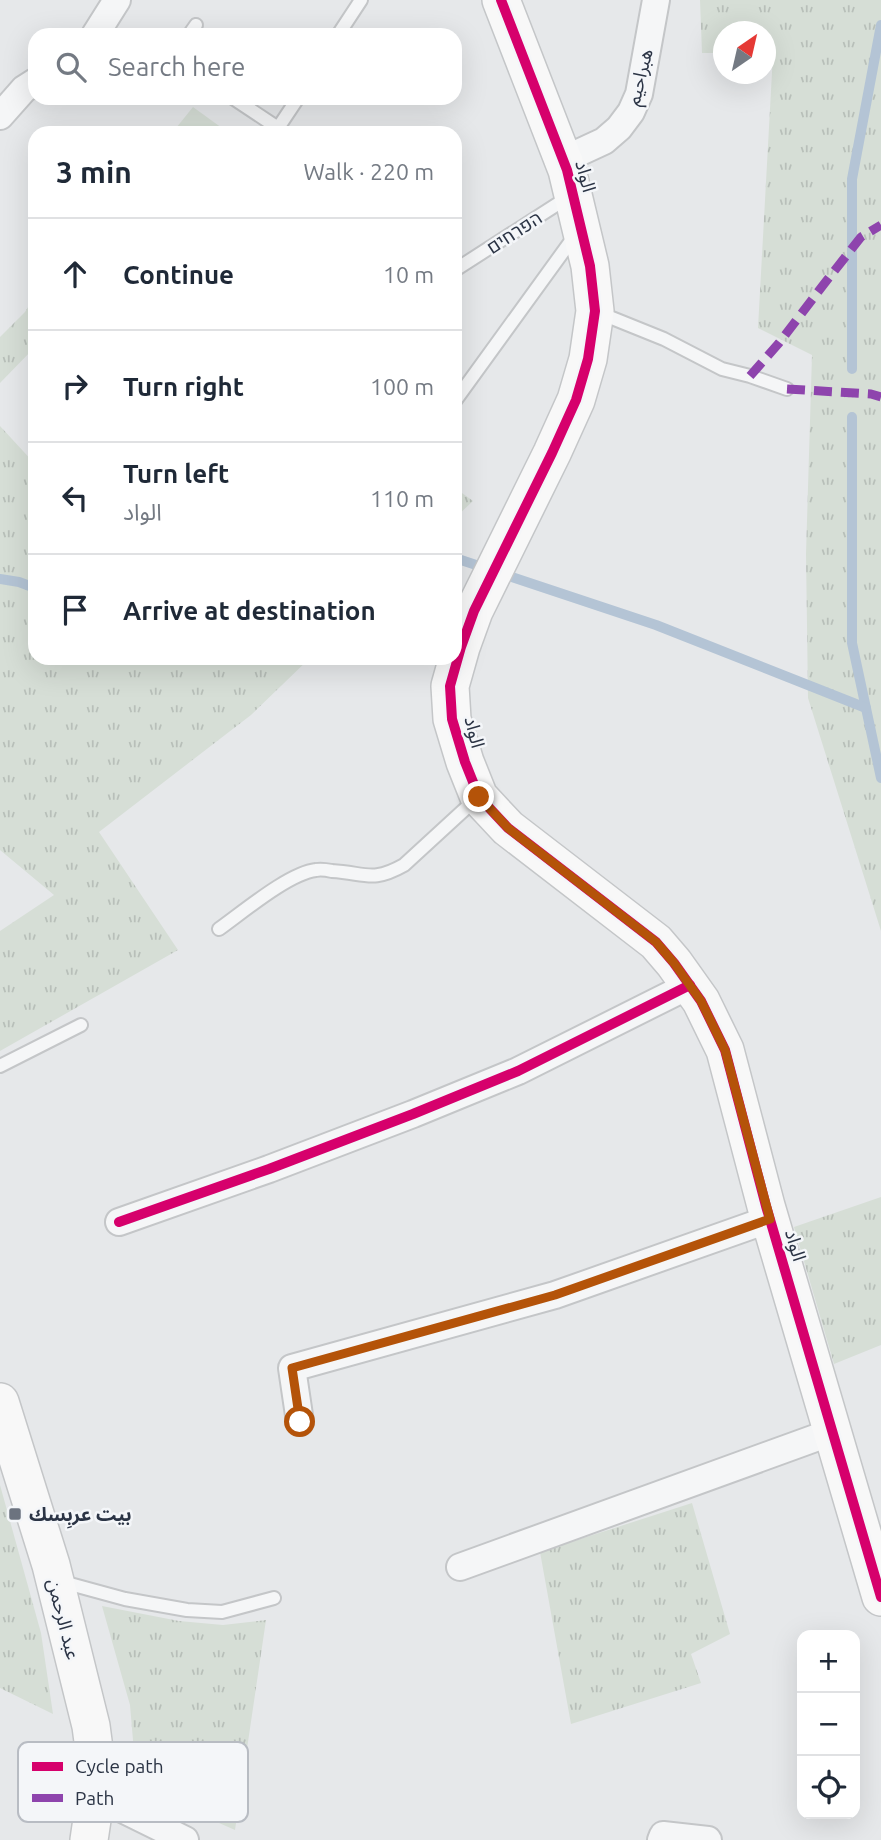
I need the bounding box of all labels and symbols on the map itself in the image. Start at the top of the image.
north arrow [713,21,776,84]
street label: هبراحيم [621,46,661,109]
street label: الواد [570,158,601,195]
street label: הפרחים [482,206,546,258]
street label: الواد [459,714,490,750]
route end [463,781,494,812]
street label: الواد [780,1227,811,1264]
route start [284,1406,315,1437]
place label: بيت عربِسك [29,1503,131,1529]
marker: بيت عربِسك [7,1506,23,1522]
street label: عبد الرحمن [42,1576,85,1662]
legend [18,1742,248,1822]
text: Cycle path [75,1755,164,1777]
text: Path [75,1787,114,1809]

